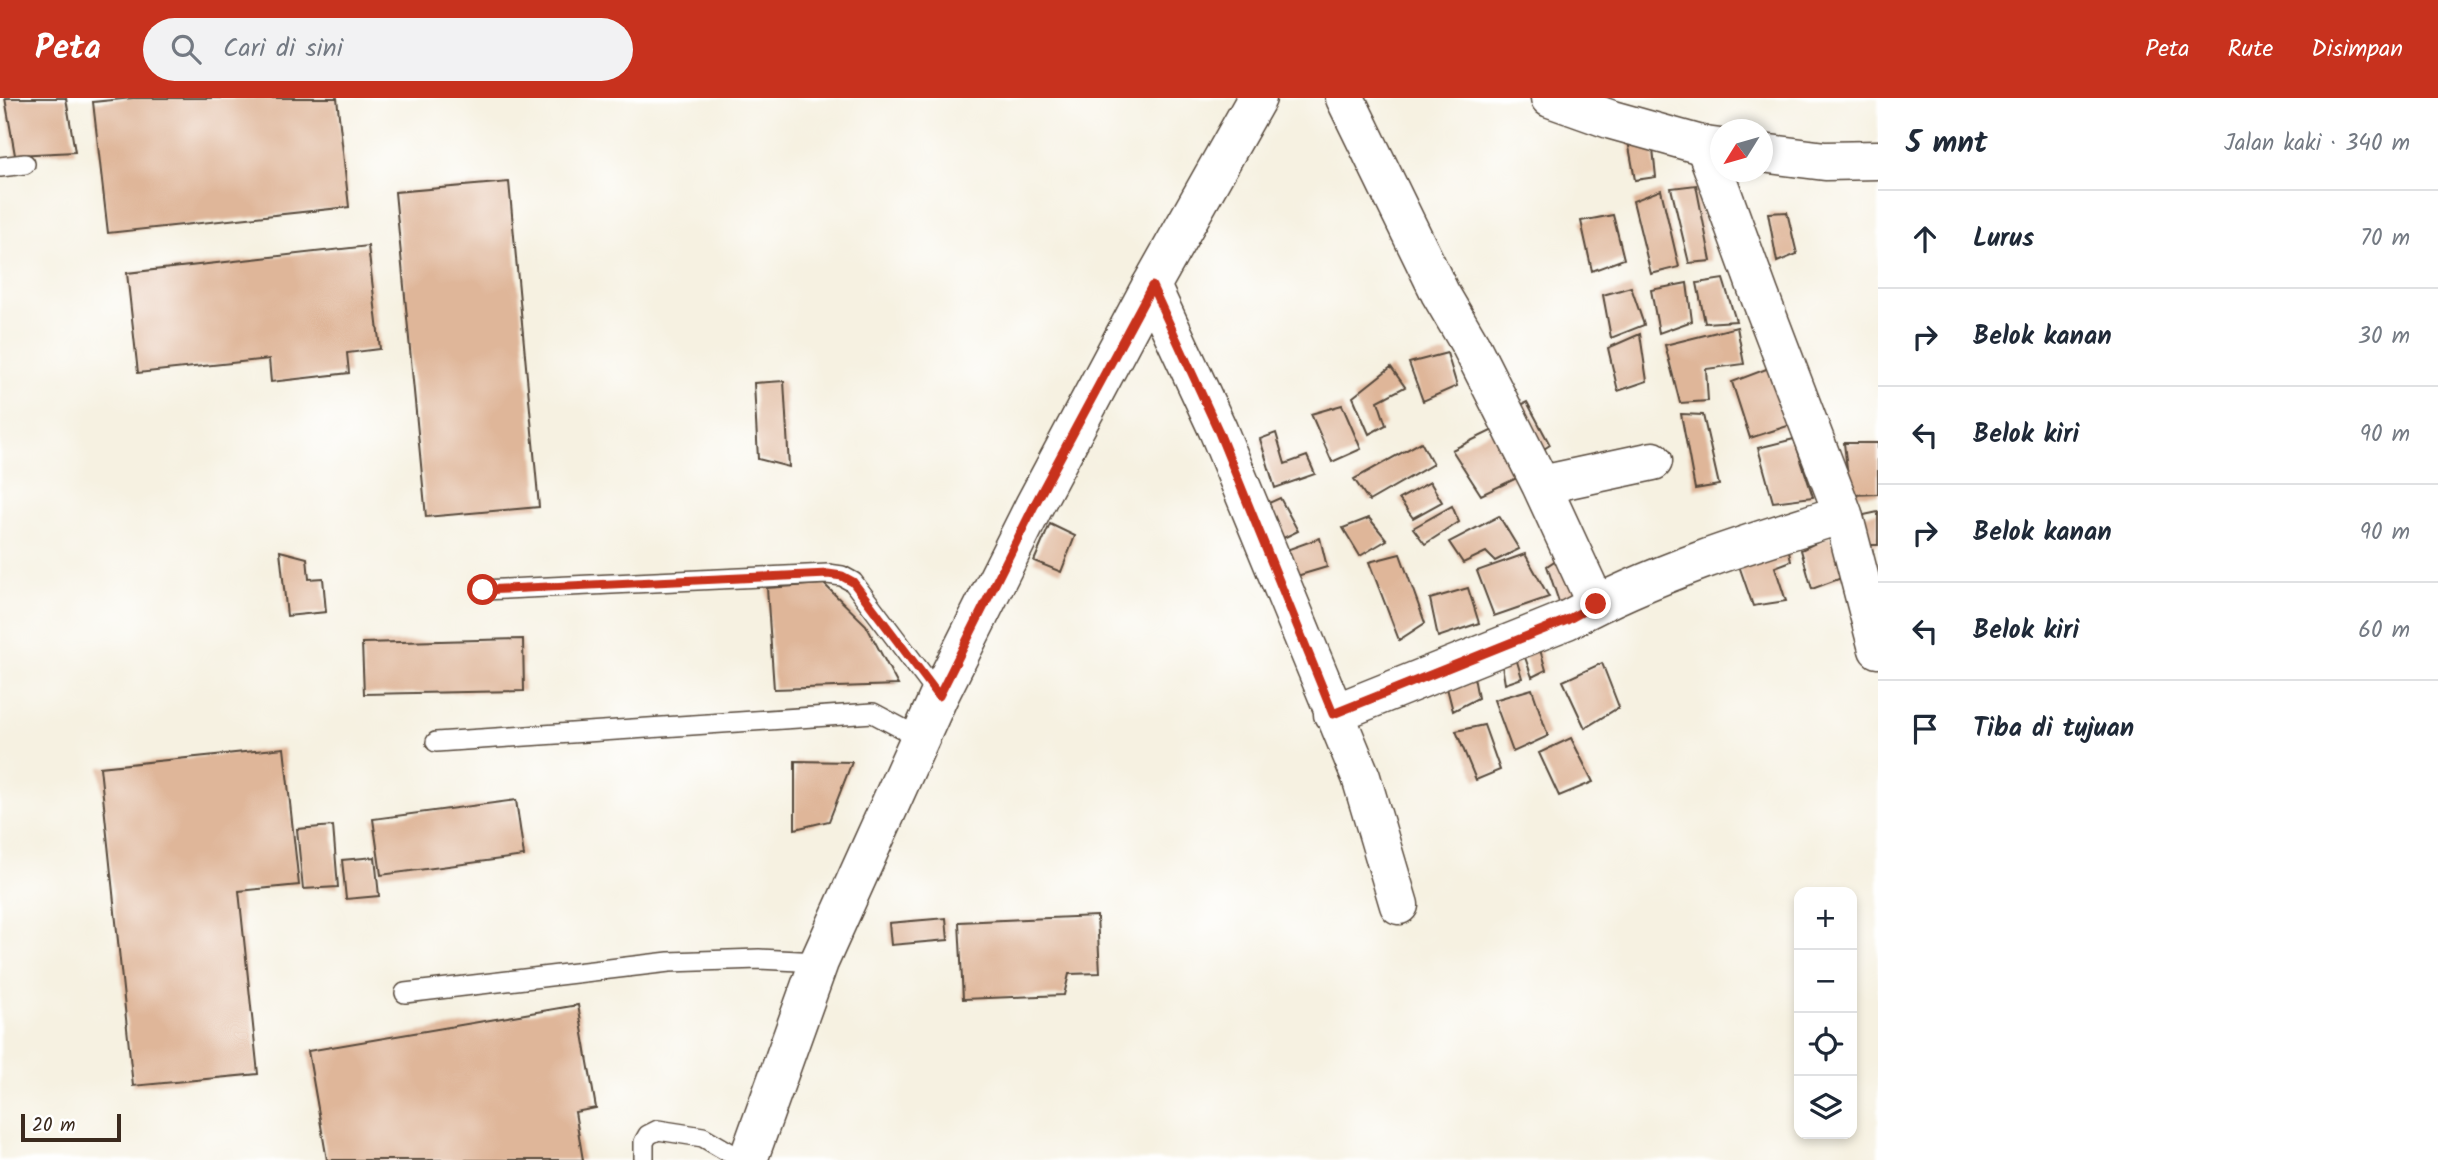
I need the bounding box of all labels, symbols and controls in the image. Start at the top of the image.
search box [143,18,633,81]
text: Peta [35,23,101,76]
text: Cari di sini [223,28,343,70]
icon: search [167,30,205,68]
text: Peta [2145,30,2190,69]
text: Rute [2228,30,2273,69]
text: Disimpan [2311,30,2403,69]
north arrow [1710,119,1773,182]
text: 5 mnt [1906,120,1987,168]
text: Jalan kaki · 340 m [2224,126,2410,162]
text: Lurus [1973,218,2034,260]
icon: ahead [1906,220,1944,258]
text: 70 m [2360,221,2410,257]
text: Belok kanan [1973,316,2112,358]
icon: right [1906,318,1944,356]
text: 30 m [2358,319,2410,355]
text: Belok kiri [1973,414,2079,456]
icon: left [1906,416,1944,454]
text: 90 m [2360,417,2410,453]
text: Belok kanan [1973,512,2112,554]
icon: right [1906,514,1944,552]
text: 90 m [2360,515,2410,551]
route start [467,574,498,605]
route end [1580,588,1611,619]
text: Belok kiri [1973,610,2079,652]
icon: left [1906,612,1944,650]
text: 60 m [2358,613,2410,649]
text: Tiba di tujuan [1973,708,2134,750]
icon: arrive [1906,710,1944,748]
map controls [1794,887,1857,1139]
button: + [1794,887,1857,950]
button: − [1794,950,1857,1013]
button: locate [1794,1013,1857,1076]
button: layers [1794,1076,1857,1139]
scale bar [21,1111,121,1143]
text: 20 m [32,1111,75,1141]

